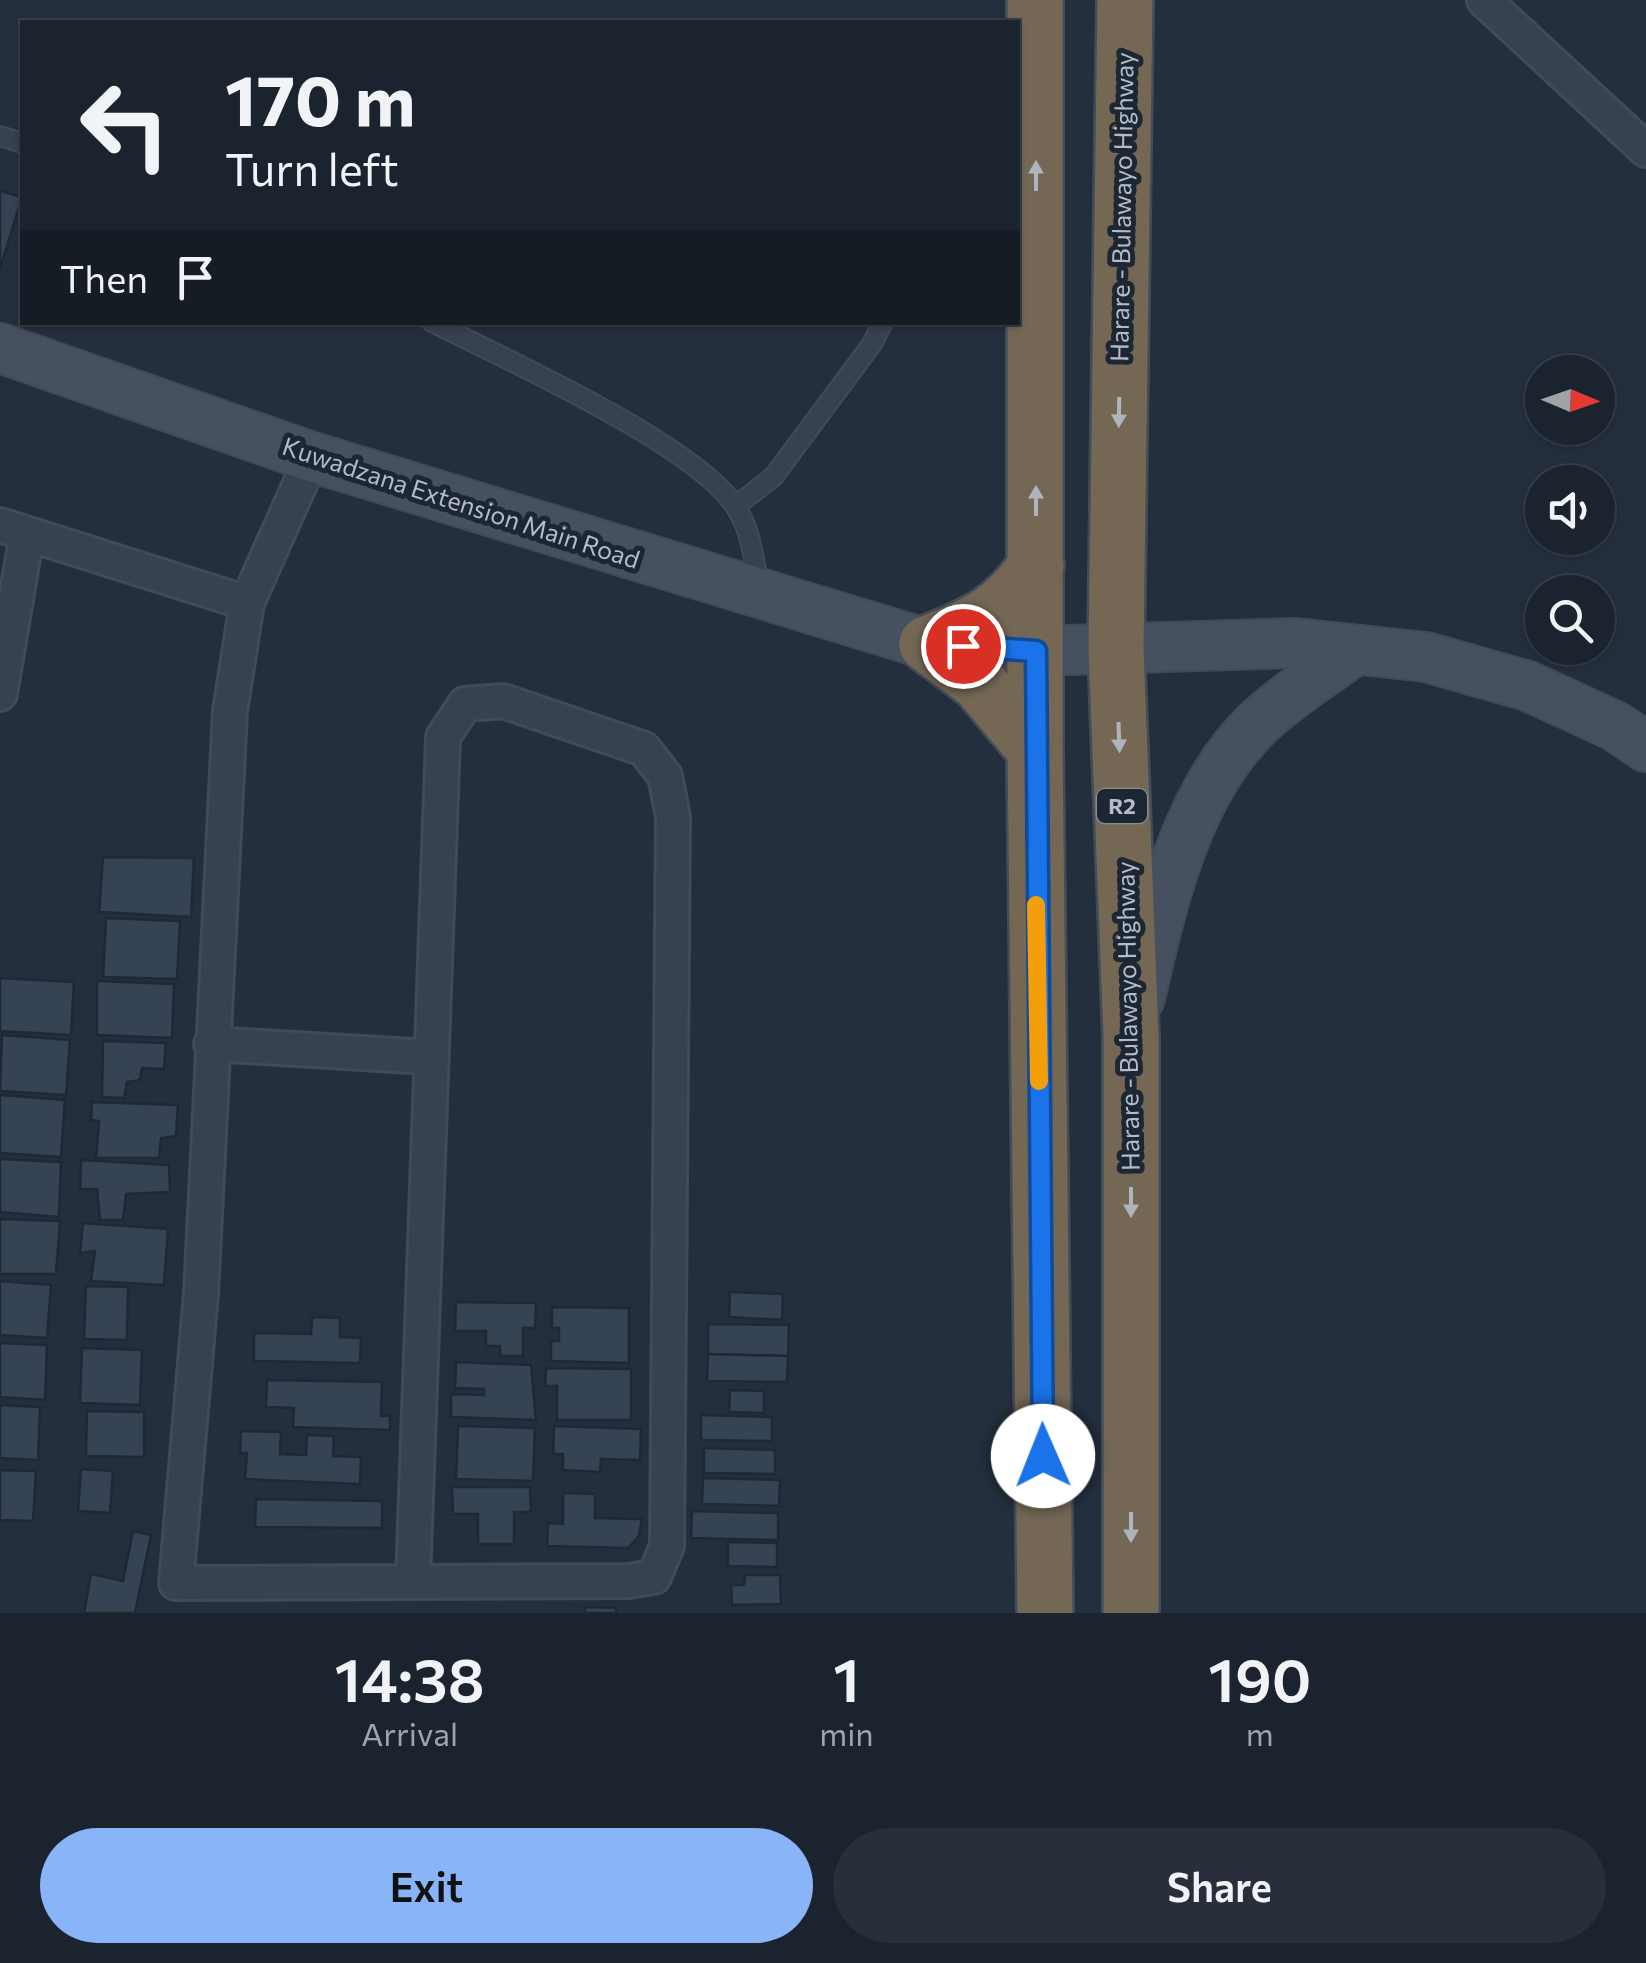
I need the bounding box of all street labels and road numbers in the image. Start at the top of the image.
street label: Harare - Bulawayo Highway [1103,52,1139,362]
street label: Kuwadzana Extension Main Road [279,430,644,574]
road number: R2 [1097,789,1147,823]
street label: Harare - Bulawayo Highway [1109,861,1145,1171]

